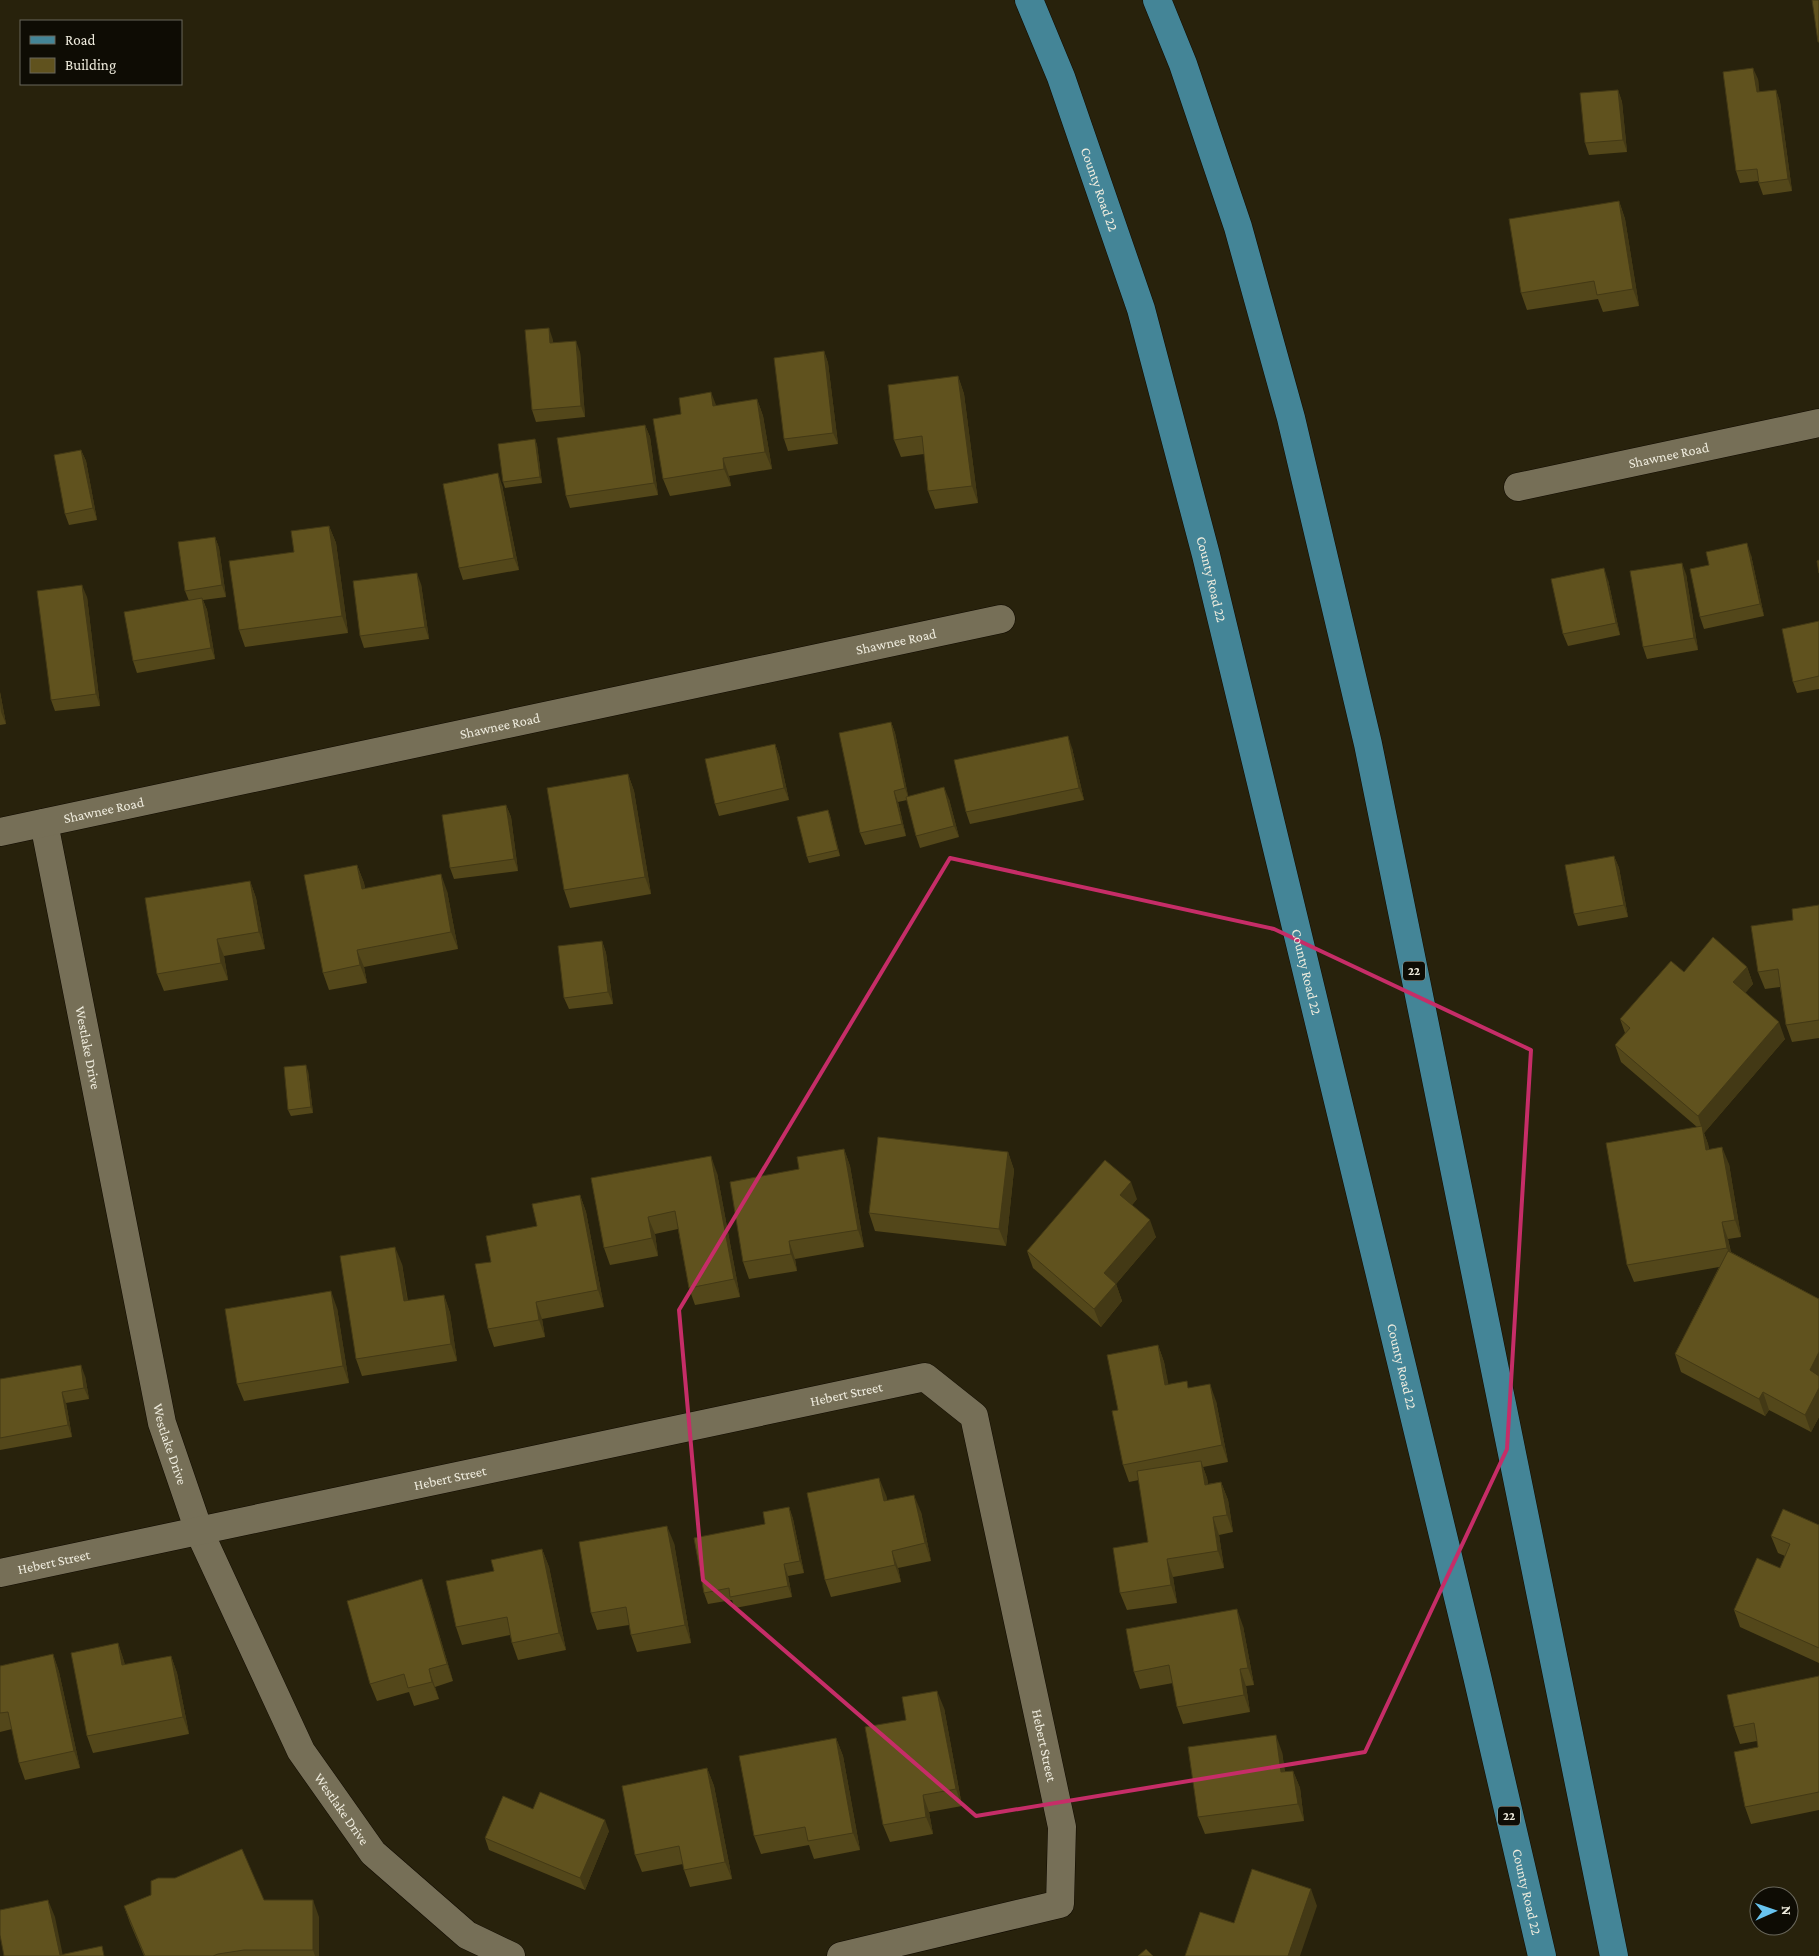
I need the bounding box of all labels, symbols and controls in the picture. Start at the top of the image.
legend [20,20,182,85]
text: Road [65,32,96,48]
text: Building [65,57,116,74]
street label: County Road 22 [1078,145,1122,234]
street label: Shawnee Road [1627,439,1711,471]
street label: County Road 22 [1193,534,1230,624]
street label: Shawnee Road [854,625,938,658]
street label: Shawnee Road [458,709,542,742]
street label: Shawnee Road [62,793,146,826]
street label: County Road 22 [1289,927,1325,1017]
road number: 22 [1403,961,1425,980]
street label: Westlake Drive [72,1005,104,1091]
street label: County Road 22 [1384,1322,1420,1411]
street label: Hebert Street [808,1378,884,1409]
street label: Westlake Drive [150,1402,191,1487]
street label: Hebert Street [412,1462,488,1493]
street label: Hebert Street [16,1546,92,1577]
street label: Hebert Street [1029,1708,1060,1783]
street label: Westlake Drive [311,1770,373,1848]
road number: 22 [1498,1806,1520,1825]
street label: County Road 22 [1509,1847,1545,1937]
north arrow [1749,1886,1799,1936]
text: N [1779,1905,1795,1916]

